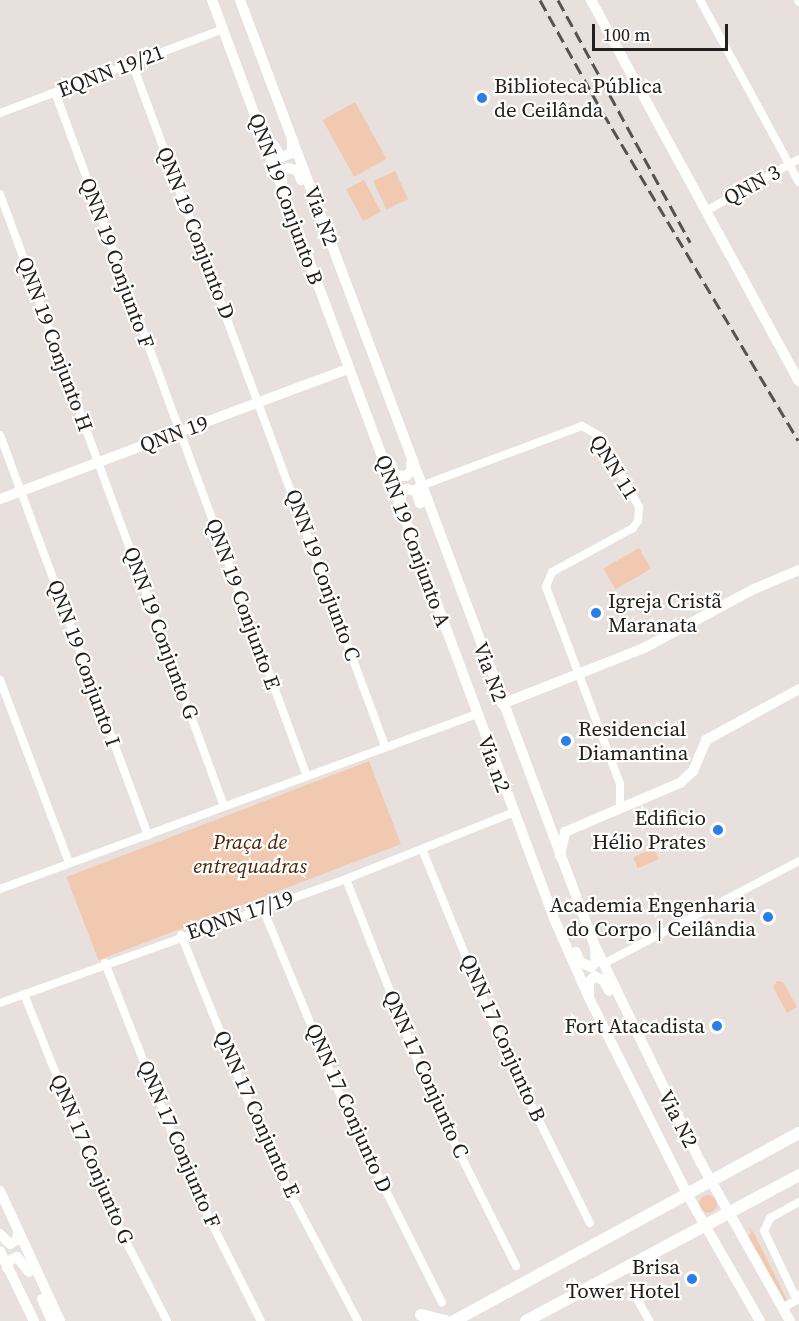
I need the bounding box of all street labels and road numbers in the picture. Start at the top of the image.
street label: EQNN 19/21 [54,39,168,103]
street label: QNN 19 Conjunto B [243,110,329,288]
street label: QNN 19 Conjunto D [152,143,240,323]
street label: QNN 3 [719,159,785,211]
street label: QNN 19 Conjunto F [74,174,160,352]
street label: Via N2 [299,183,343,249]
street label: QNN 19 Conjunto H [12,253,98,435]
street label: QNN 19 [136,410,212,458]
street label: QNN 11 [584,430,644,504]
street label: QNN 19 Conjunto A [370,451,456,631]
street label: QNN 19 Conjunto C [280,486,366,664]
street label: QNN 19 Conjunto E [200,515,286,693]
street label: QNN 19 Conjunto G [118,543,204,723]
street label: QNN 19 Conjunto I [42,576,126,750]
street label: Via N2 [468,639,512,705]
street label: Via n2 [472,732,516,796]
street label: EQNN 17/19 [183,885,297,945]
street label: QNN 17 Conjunto B [455,950,551,1126]
street label: QNN 17 Conjunto C [378,986,474,1162]
street label: QNN 17 Conjunto D [300,1020,398,1196]
street label: QNN 17 Conjunto E [209,1027,305,1201]
street label: QNN 17 Conjunto F [132,1056,226,1232]
street label: QNN 17 Conjunto G [45,1070,139,1248]
street label: Via N2 [653,1086,703,1152]

